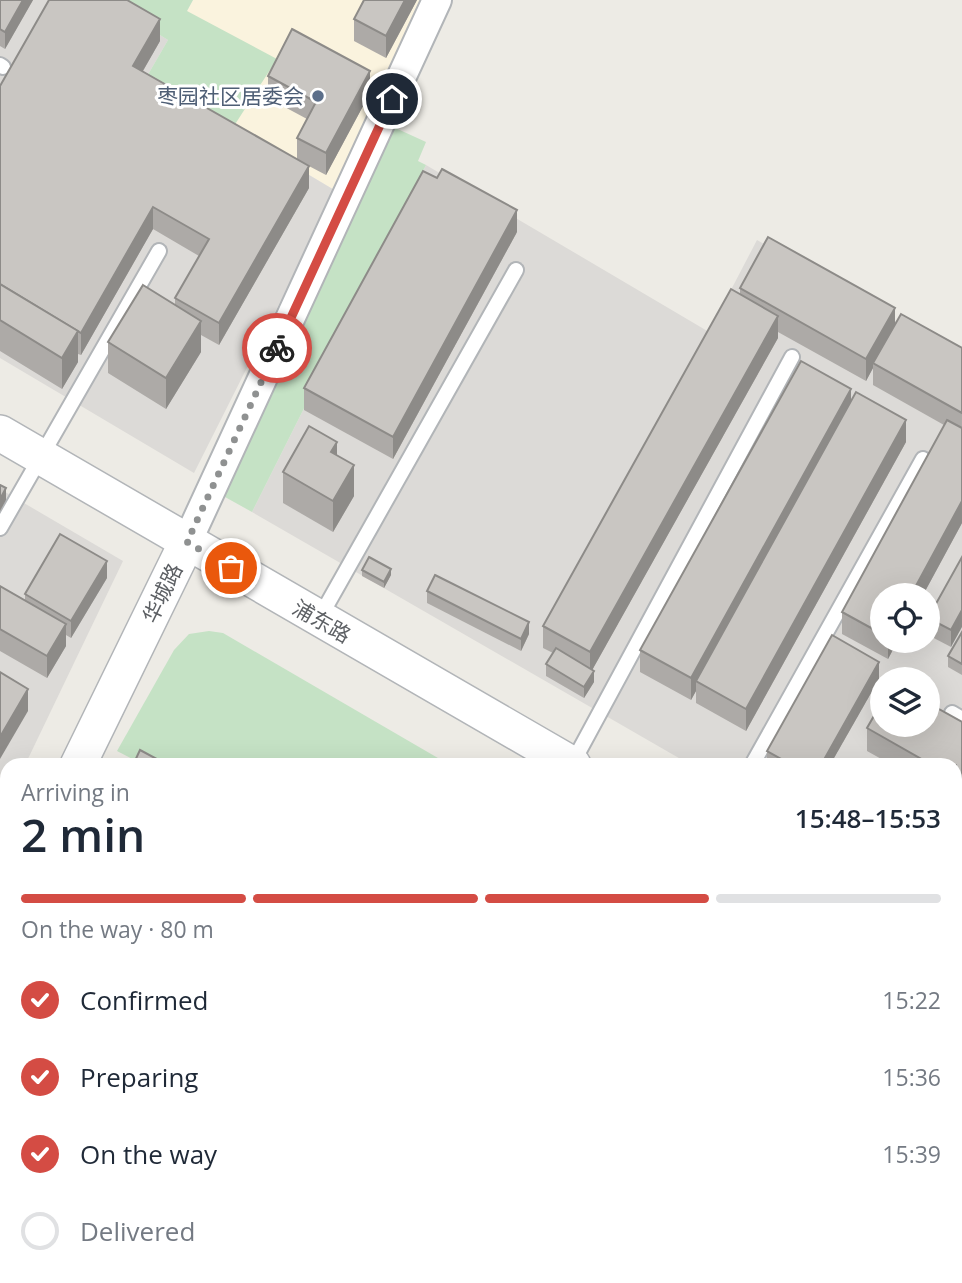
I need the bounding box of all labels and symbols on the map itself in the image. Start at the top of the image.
pin [362,69,422,129]
place label: 枣园社区居委会 [157,82,304,110]
marker: 枣园社区居委会 [310,88,326,104]
courier [242,313,312,383]
pin [201,538,261,598]
street label: 华城路 [136,559,188,627]
street label: 浦东路 [288,593,356,649]

